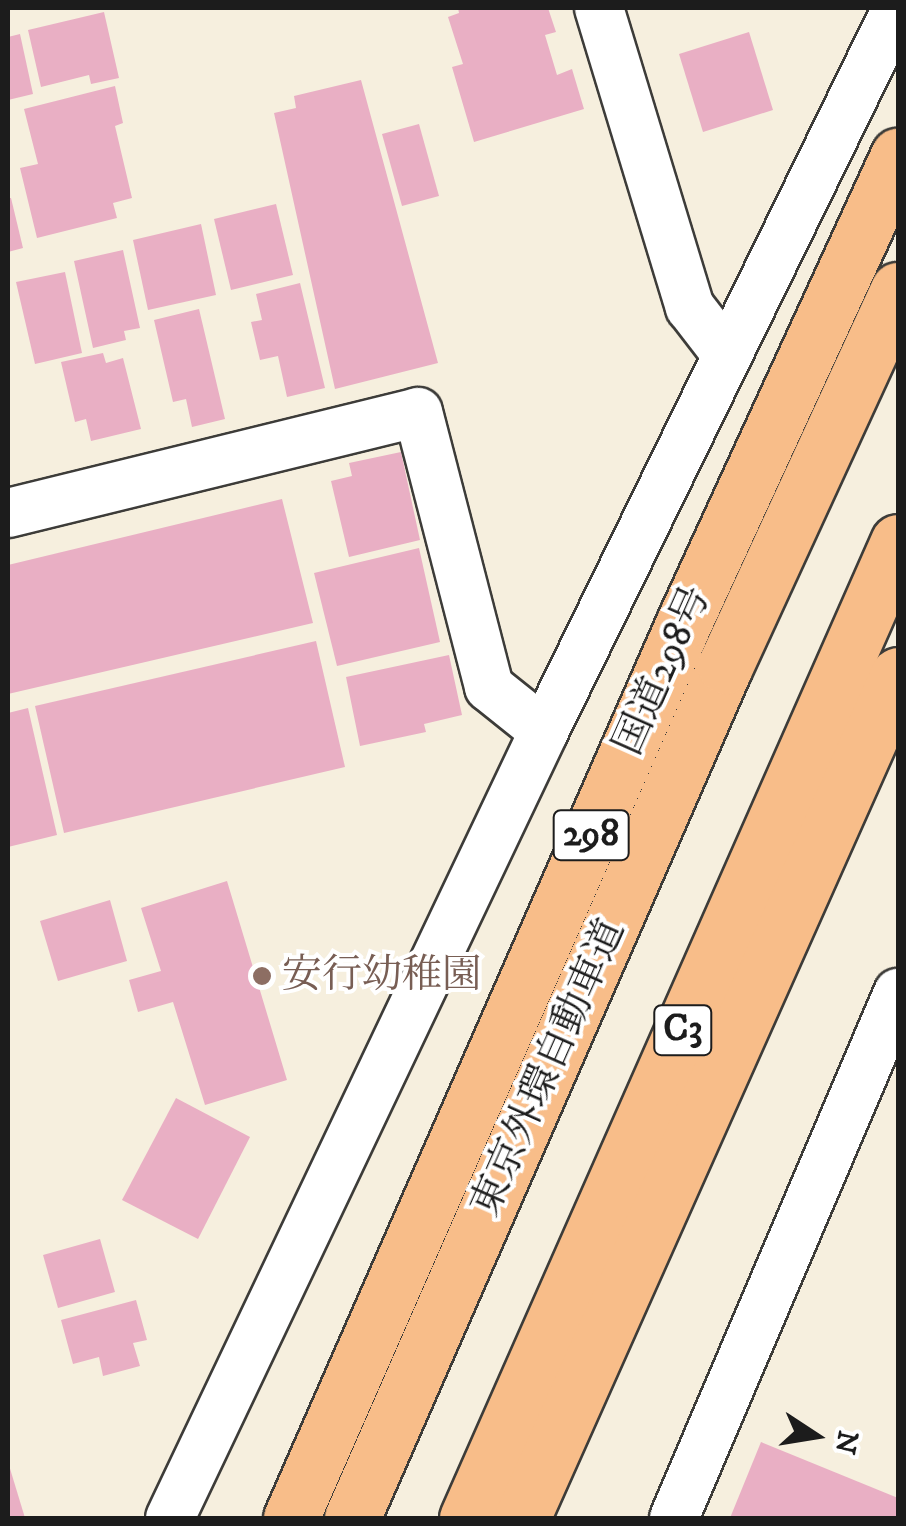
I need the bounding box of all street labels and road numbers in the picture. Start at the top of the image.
street label: 国道298号 [605,579,721,763]
road number: 298 [551,802,631,868]
street label: 東京外環自動車道 [462,912,636,1224]
road number: C3 [653,997,713,1063]

